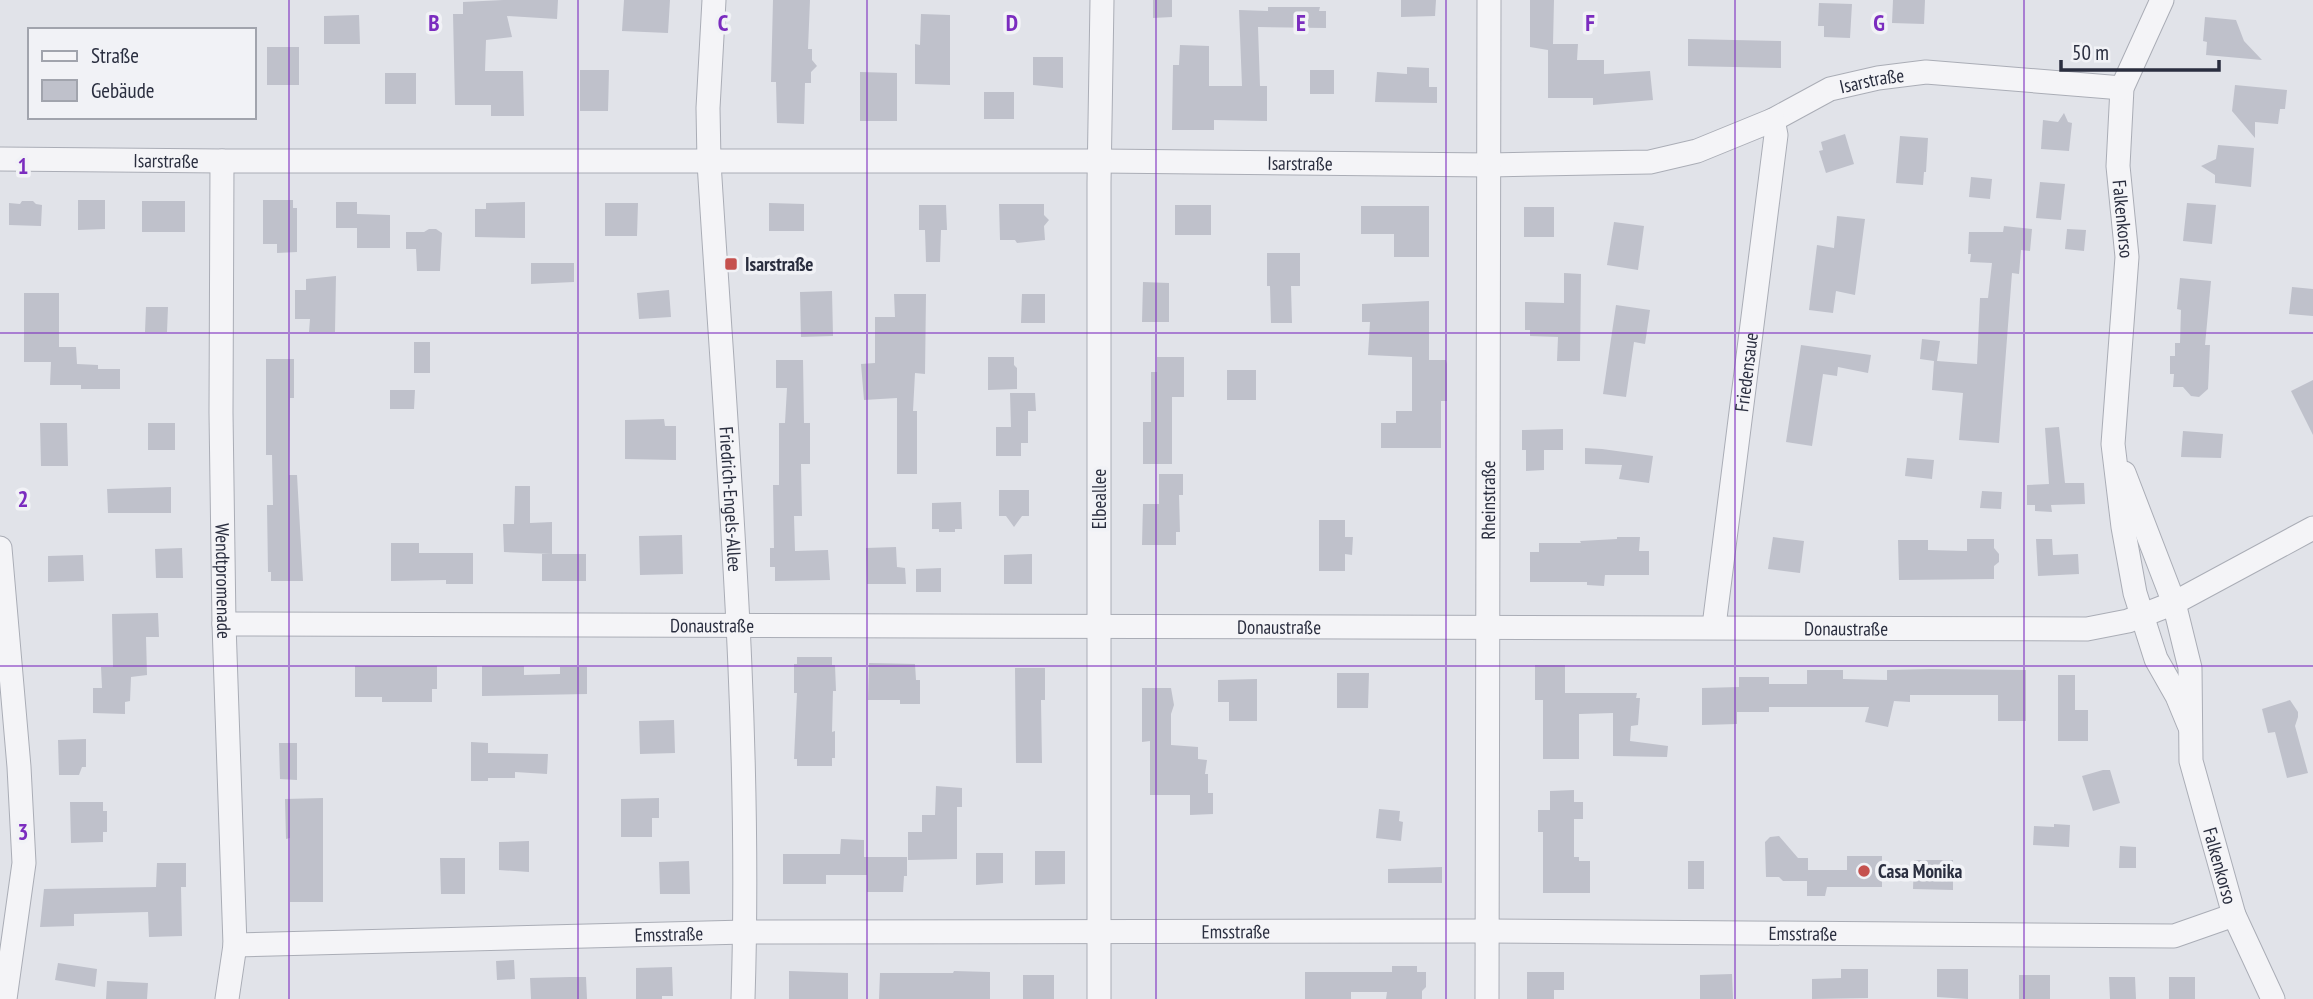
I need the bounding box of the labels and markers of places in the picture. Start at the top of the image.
place label: Isarstraße [745,252,813,276]
marker: Isarstraße [723,256,739,272]
place label: Casa Monika [1878,859,1962,883]
marker: Casa Monika [1856,863,1872,879]

